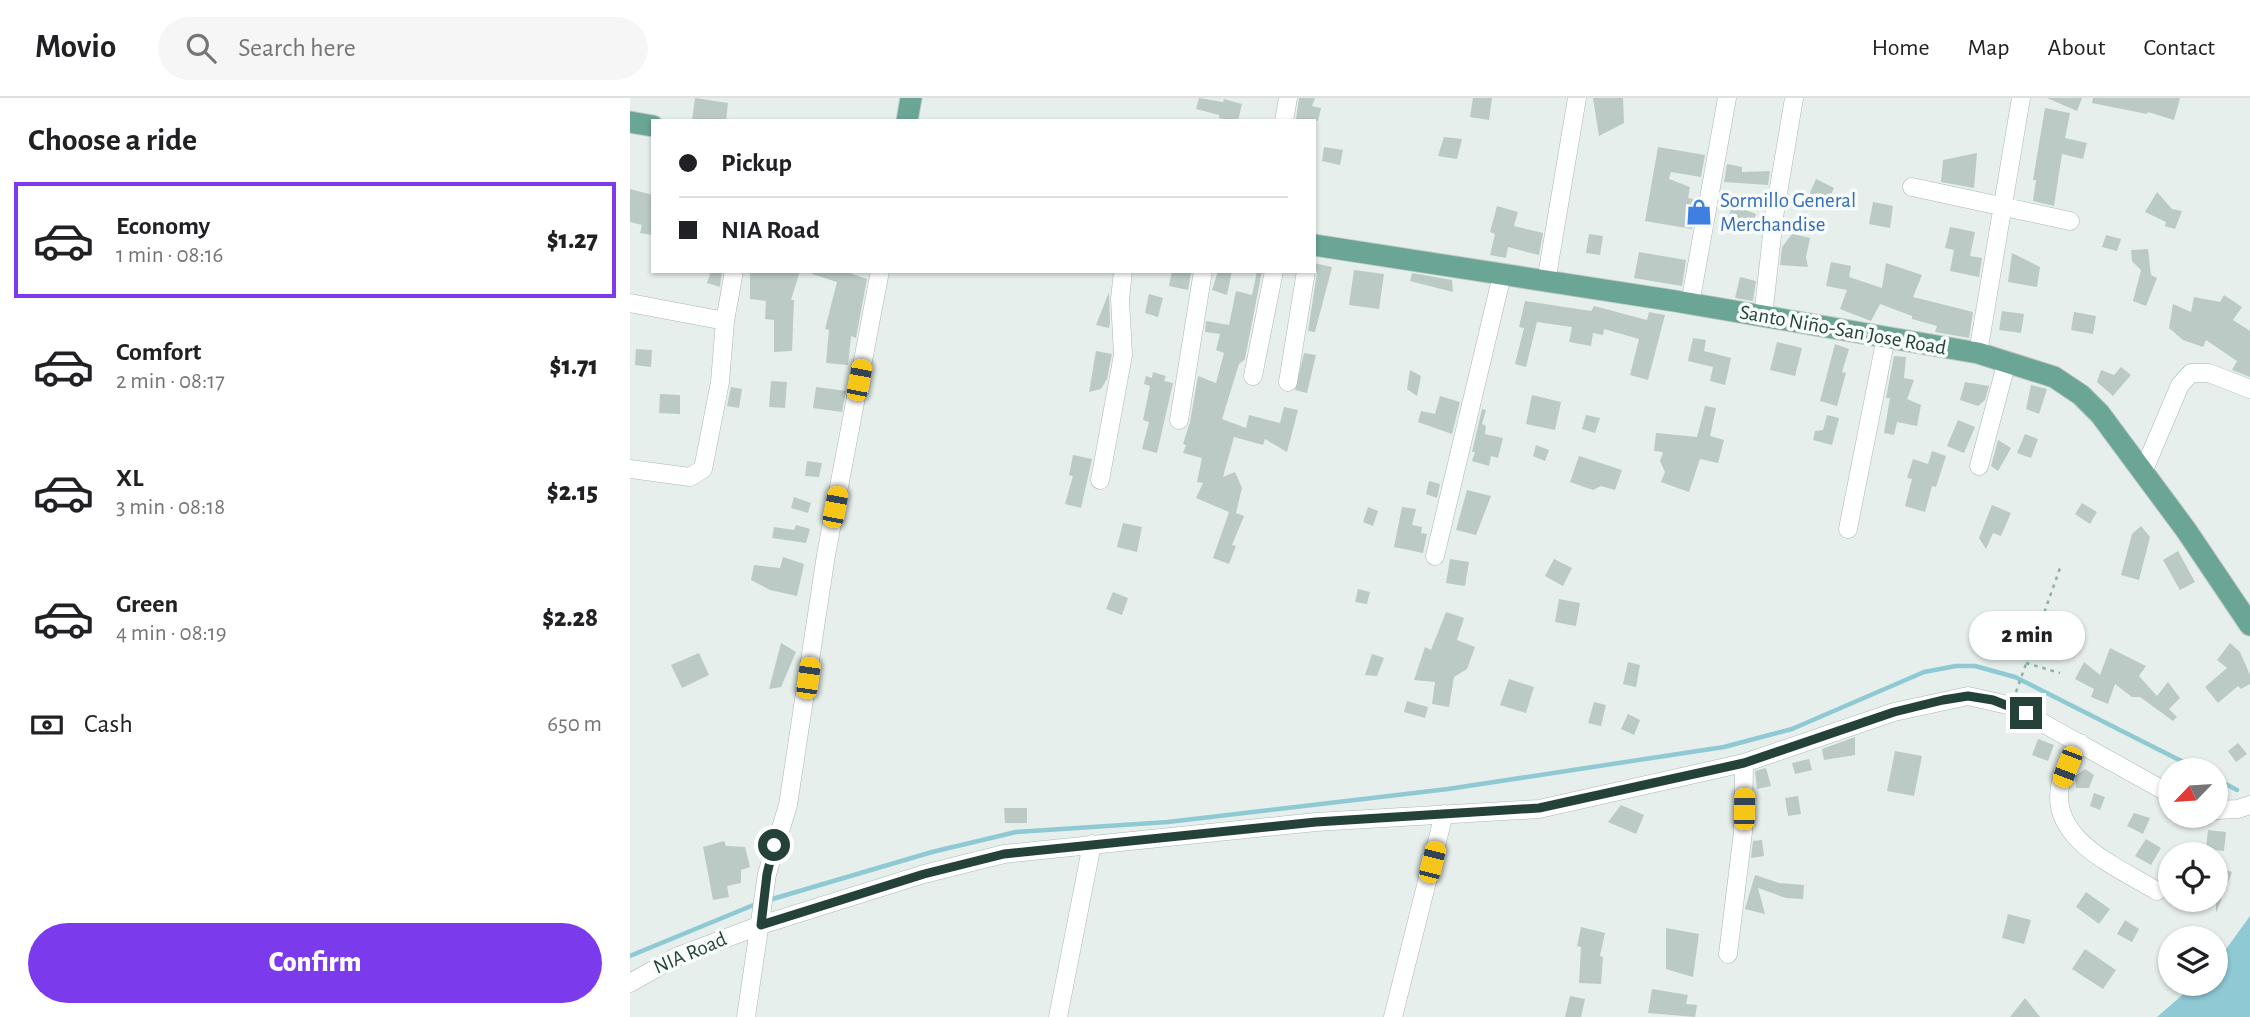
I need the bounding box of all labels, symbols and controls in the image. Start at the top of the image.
search box [158,17,648,80]
icon: search [182,29,220,67]
text: Movio [35,31,116,64]
text: Search here [238,35,356,61]
text: Home [1872,36,1930,60]
text: Map [1968,36,2010,60]
text: About [2048,36,2105,60]
text: Contact [2143,36,2215,60]
text: Choose a ride [28,124,197,156]
text: Pickup [721,150,792,176]
place label: Sormillo General Merchandise [1720,190,1856,235]
shop icon: Sormillo General Merchandise [1684,197,1714,227]
icon: car [32,209,95,272]
text: Economy [116,213,210,239]
text: NIA Road [721,217,820,243]
text: $1.27 [547,227,598,253]
text: 1 min · 08:16 [116,244,223,267]
street label: Santo Niño-San Jose Road [1738,301,1948,359]
icon: car [32,335,95,398]
text: Comfort [116,339,201,365]
text: $1.71 [550,353,598,379]
car [845,357,874,403]
text: 2 min · 08:17 [116,370,225,393]
icon: car [32,461,95,524]
text: XL [116,465,143,491]
text: $2.15 [547,479,598,505]
car [821,484,850,530]
text: 3 min · 08:18 [116,496,225,519]
icon: car [32,587,95,650]
text: Green [116,591,178,617]
text: $2.28 [542,605,598,631]
callout: 2 min [1968,612,2084,660]
text: 4 min · 08:19 [116,622,227,645]
text: 2 min [2001,624,2053,647]
car [795,656,822,700]
route end [2010,697,2042,729]
icon: cash [28,706,66,744]
text: Cash [84,711,133,737]
text: 650 m [547,713,602,736]
car [2050,744,2085,790]
north arrow [2158,758,2228,828]
map controls [2158,758,2228,996]
car [1734,788,1755,830]
route start [758,829,790,861]
car [1417,839,1448,885]
button: locate [2158,842,2228,912]
button: Confirm [28,923,602,1003]
button: layers [2158,926,2228,996]
street label: NIA Road [650,928,730,978]

